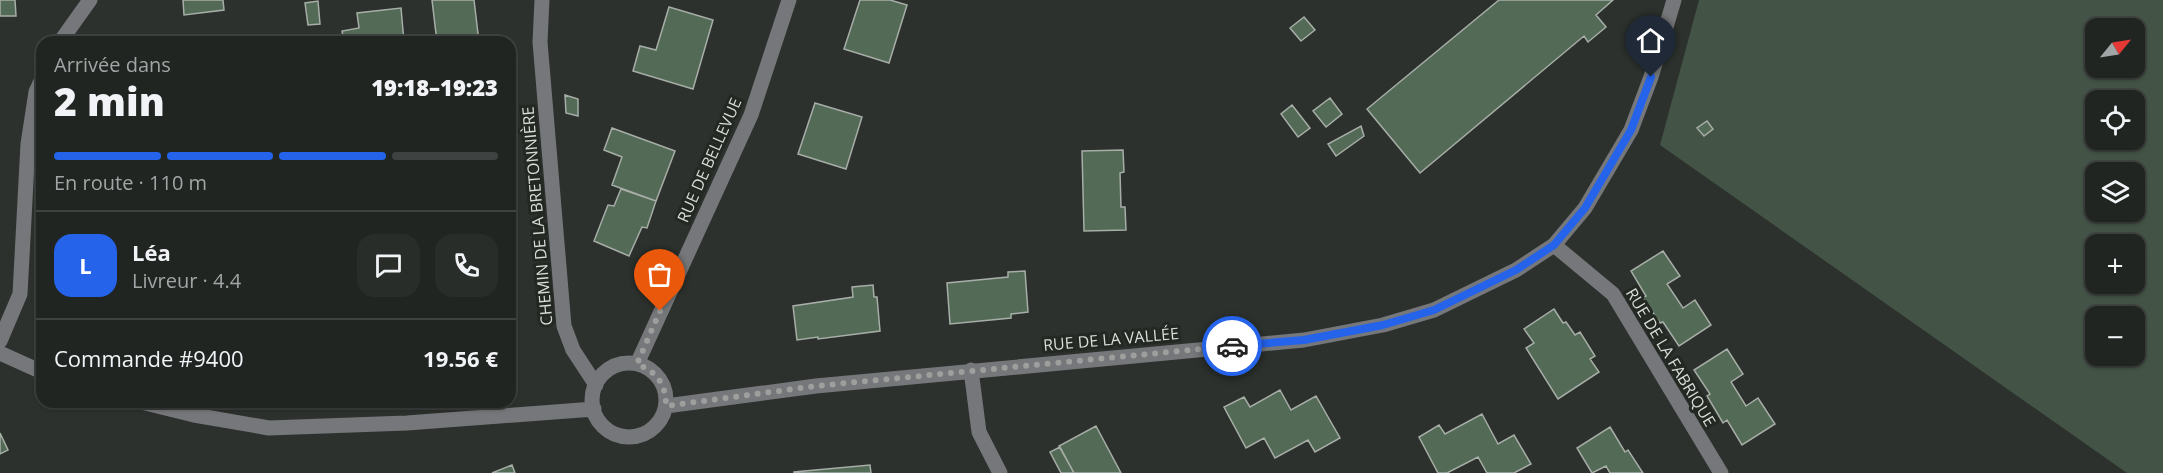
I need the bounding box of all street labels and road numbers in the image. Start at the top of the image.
street label: RUE DE BELLEVUE [672,94,746,226]
street label: CHEMIN DE LA BRETONNIÈRE [516,106,558,326]
street label: RUE DE LA FABRIQUE [1621,284,1721,430]
street label: RUE DE LA VALLÉE [1042,322,1180,356]

